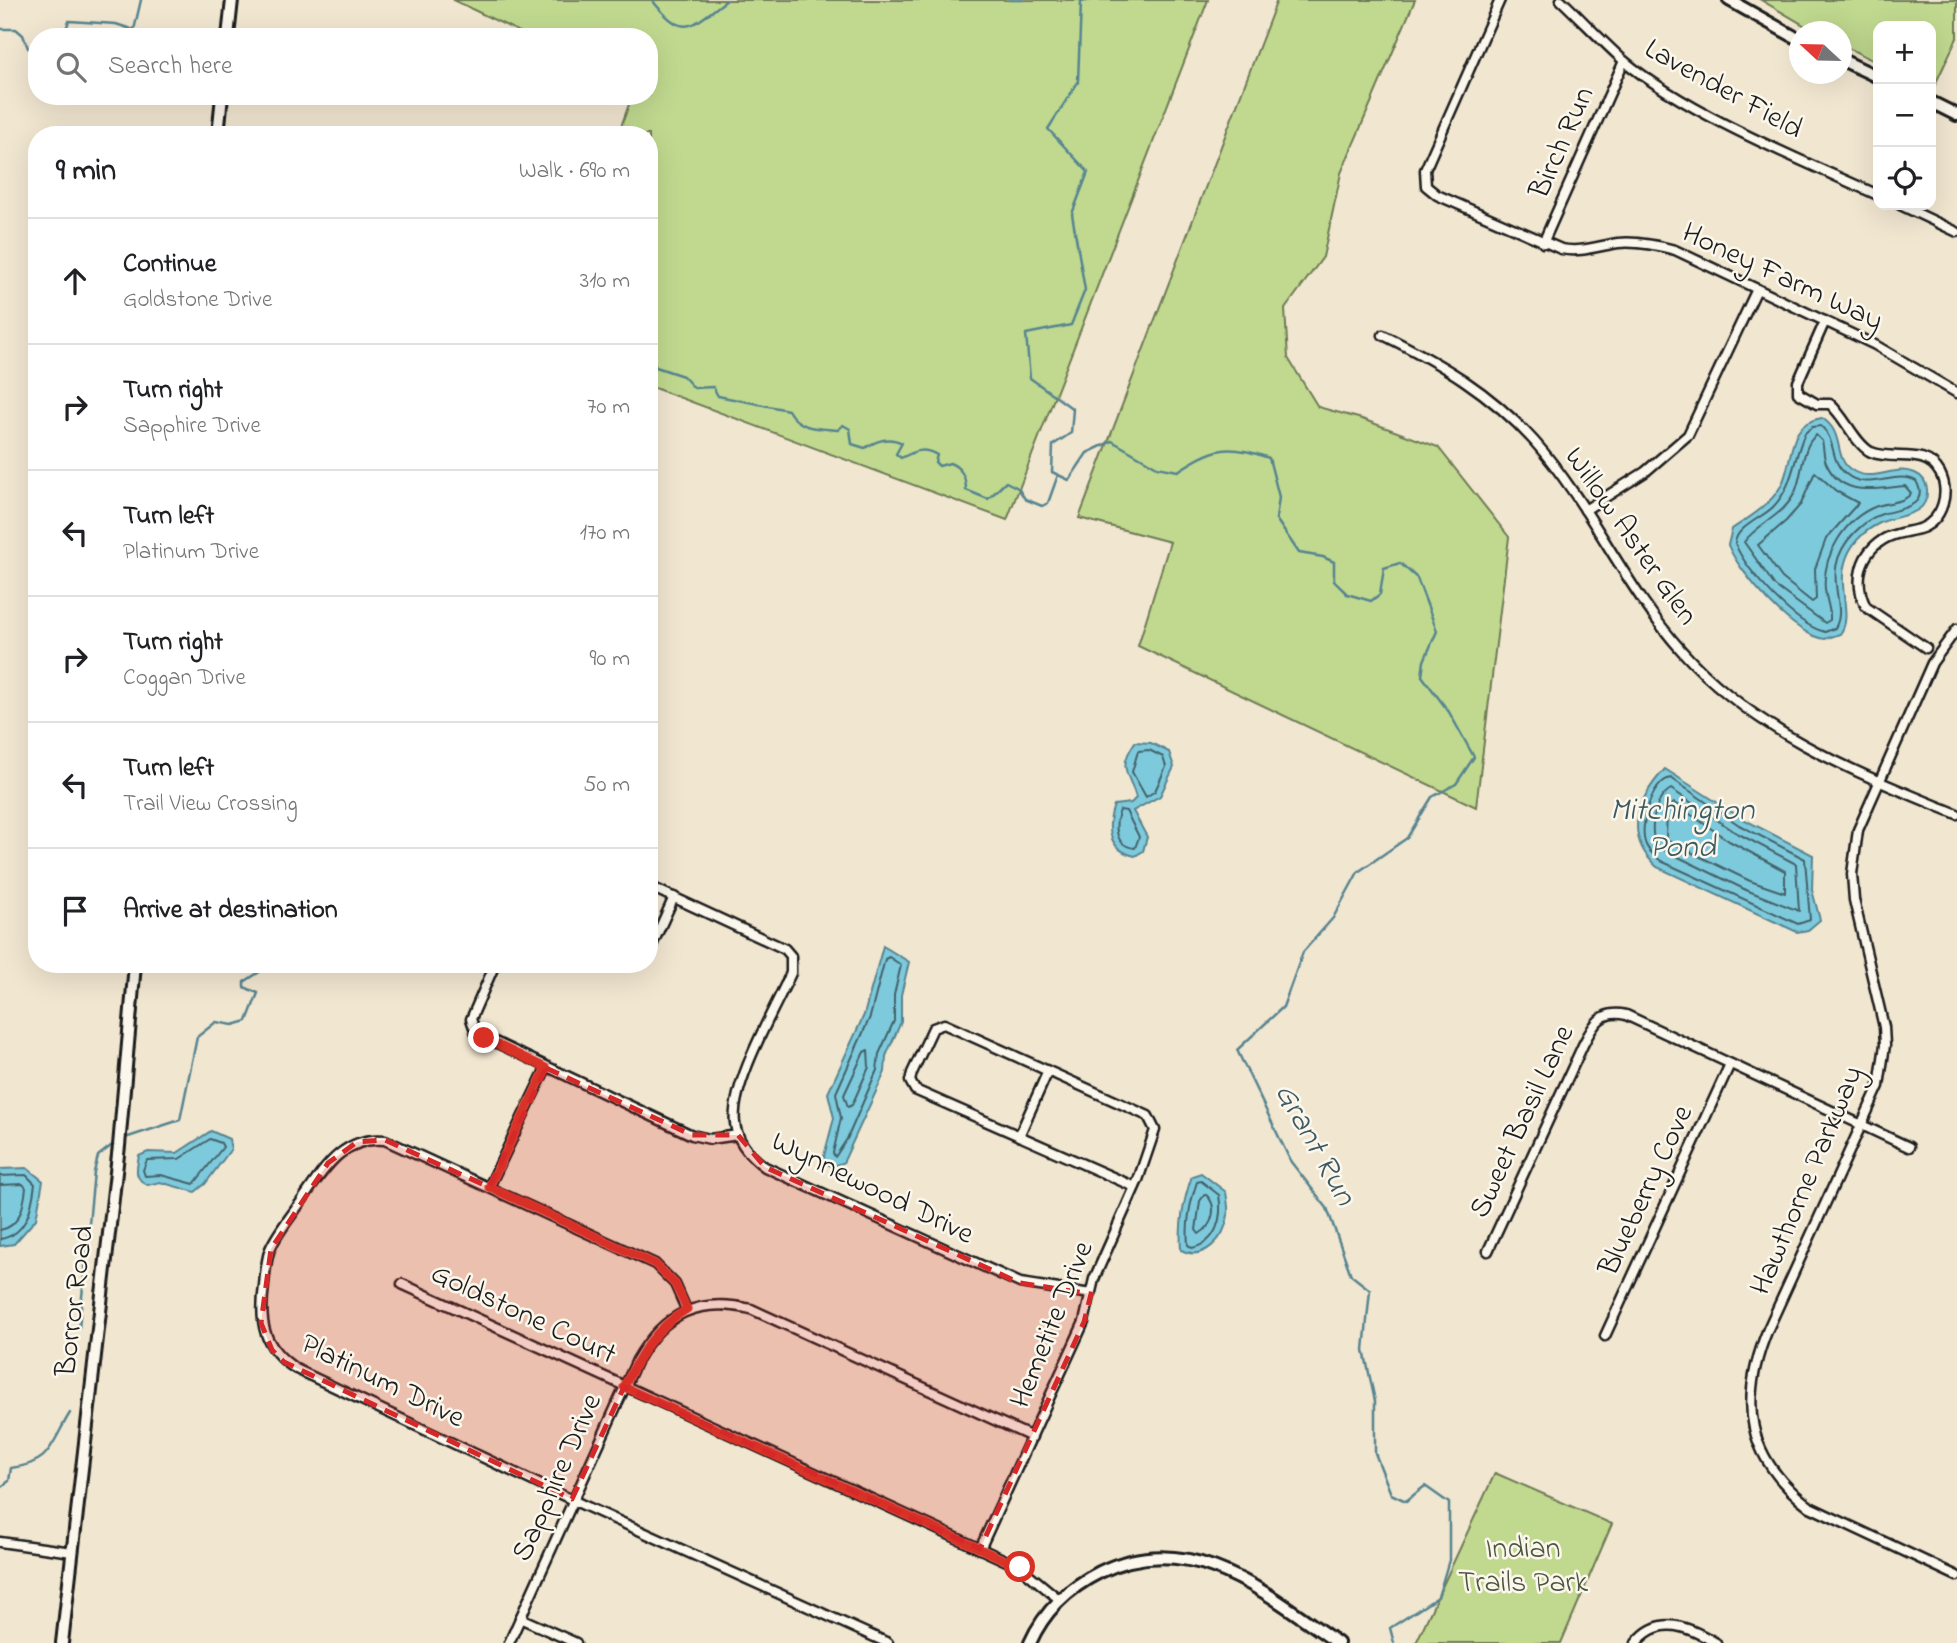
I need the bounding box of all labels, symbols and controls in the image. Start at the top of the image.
north arrow [1789,21,1852,84]
map controls [1873,21,1936,210]
button: + [1873,21,1936,84]
search box [28,28,658,105]
street label: Lavender Field [1636,28,1810,152]
icon: search [52,48,90,86]
text: Search here [108,48,233,86]
street label: Birch Run [1518,80,1607,207]
button: − [1873,84,1936,147]
button: locate [1873,147,1936,210]
text: 9 min [56,150,116,194]
text: Walk · 690 m [519,155,630,188]
street label: Honey Farm Way [1674,212,1890,344]
text: Continue [123,246,216,284]
icon: ahead [56,262,94,300]
text: 310 m [580,265,630,298]
text: Goldstone Drive [123,284,272,317]
text: Turn right [123,372,223,410]
icon: right [56,388,94,426]
text: 70 m [587,391,630,424]
text: Sapphire Drive [123,410,261,443]
street label: Willow Aster Glen [1552,439,1708,635]
text: Turn left [123,498,214,536]
icon: left [56,514,94,552]
text: 170 m [580,517,630,550]
text: Platinum Drive [123,536,259,569]
text: Turn right [123,624,223,662]
icon: right [56,640,94,678]
text: 90 m [590,643,630,676]
text: Coggan Drive [123,662,246,695]
text: Turn left [123,750,214,788]
icon: left [56,766,94,804]
text: 50 m [583,769,630,802]
text: Trail View Crossing [123,788,298,821]
water label: Mitchington Pond [1610,788,1755,872]
icon: arrive [56,892,94,930]
text: Arrive at destination [123,892,338,930]
street label: Sweet Basil Lane [1459,1018,1587,1226]
route end [468,1022,499,1053]
street label: Hawthorne Parkway [1740,1060,1876,1302]
water label: Grant Run [1261,1075,1367,1216]
street label: Blueberry Cove [1588,1098,1706,1285]
street label: Wynnewood Drive [763,1121,981,1257]
street label: Borror Road [45,1223,107,1380]
street label: Hemetite Drive [999,1234,1107,1415]
street label: Goldstone Court [423,1253,623,1377]
street label: Platinum Drive [293,1323,472,1441]
street label: Sapphire Drive [501,1386,615,1569]
park label: Indian Trails Park [1458,1528,1589,1606]
route start [1004,1551,1035,1582]

